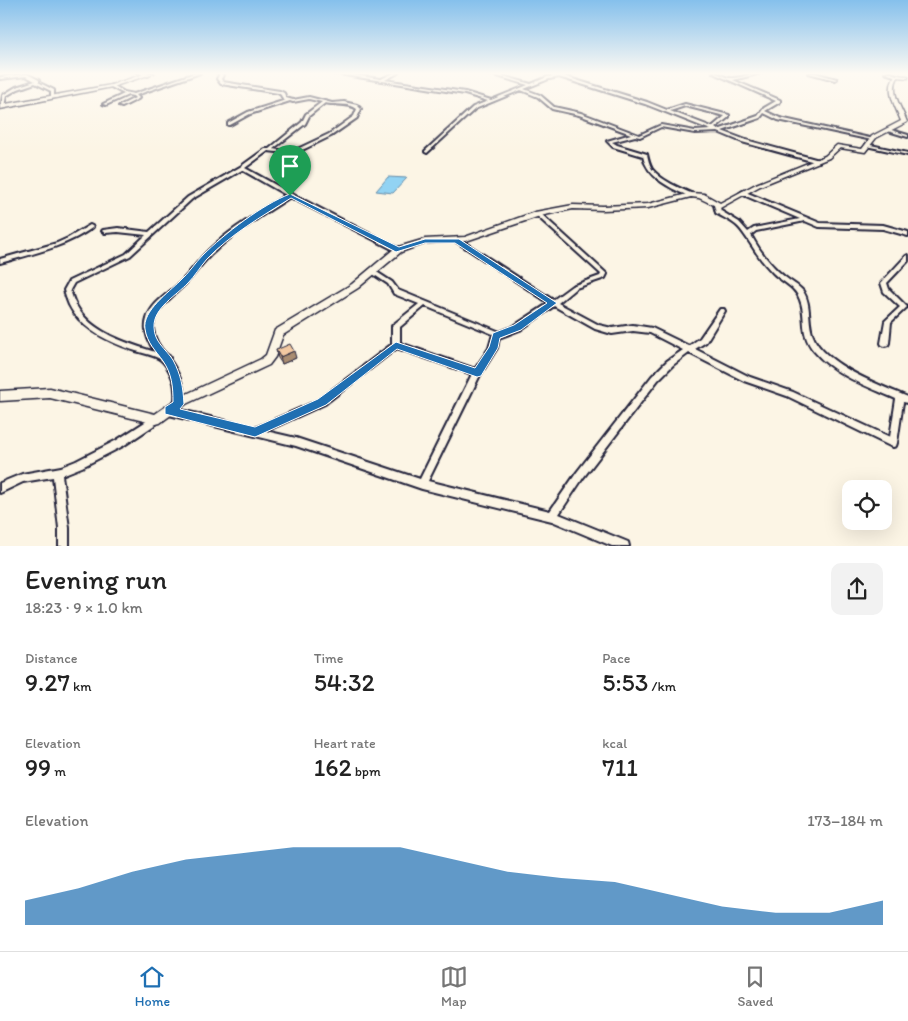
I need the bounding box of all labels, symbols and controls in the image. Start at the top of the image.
pin [269,145,311,196]
icon: arrive [276,152,304,180]
map controls [842,480,892,530]
button: locate [842,480,892,530]
text: Evening run [25,562,167,596]
button: share [831,563,883,615]
text: 18:23 · 9 × 1.0 km [25,598,143,617]
text: Distance [25,650,77,667]
text: Time [314,650,344,667]
text: Pace [602,650,630,667]
text: 9.27 [25,667,70,697]
text: 54:32 [314,667,375,697]
text: 5:53 [602,667,648,697]
text: km [70,678,91,695]
text: /km [648,678,676,695]
text: Elevation [25,735,81,752]
text: Heart rate [314,735,376,752]
text: kcal [602,735,627,752]
text: 99 [25,752,51,782]
text: 162 [314,752,352,782]
text: 711 [602,752,638,782]
text: m [51,763,66,780]
text: bpm [352,763,381,780]
text: Elevation [25,811,89,830]
text: 173–184 m [807,811,883,830]
tab: Home [135,963,170,1010]
tab: Map [440,963,468,1010]
tab: Saved [737,963,773,1010]

